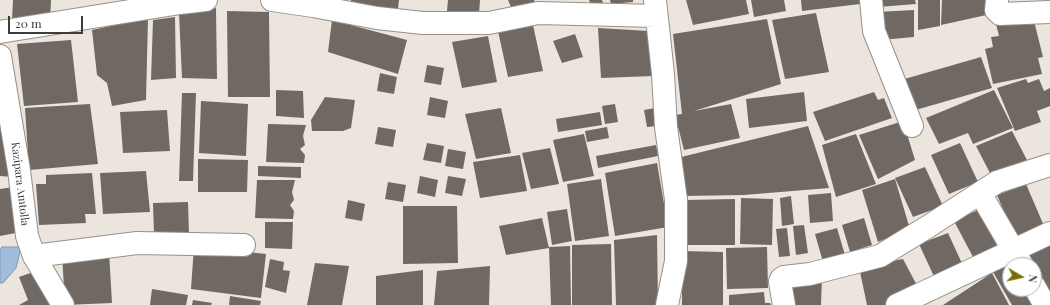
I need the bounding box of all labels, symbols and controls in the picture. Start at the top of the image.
scale bar [10,8,85,34]
text: 20 m [15,15,42,31]
street label: Kazipara Amtolla [8,141,32,227]
north arrow [1002,257,1042,297]
text: N [1025,274,1041,284]

